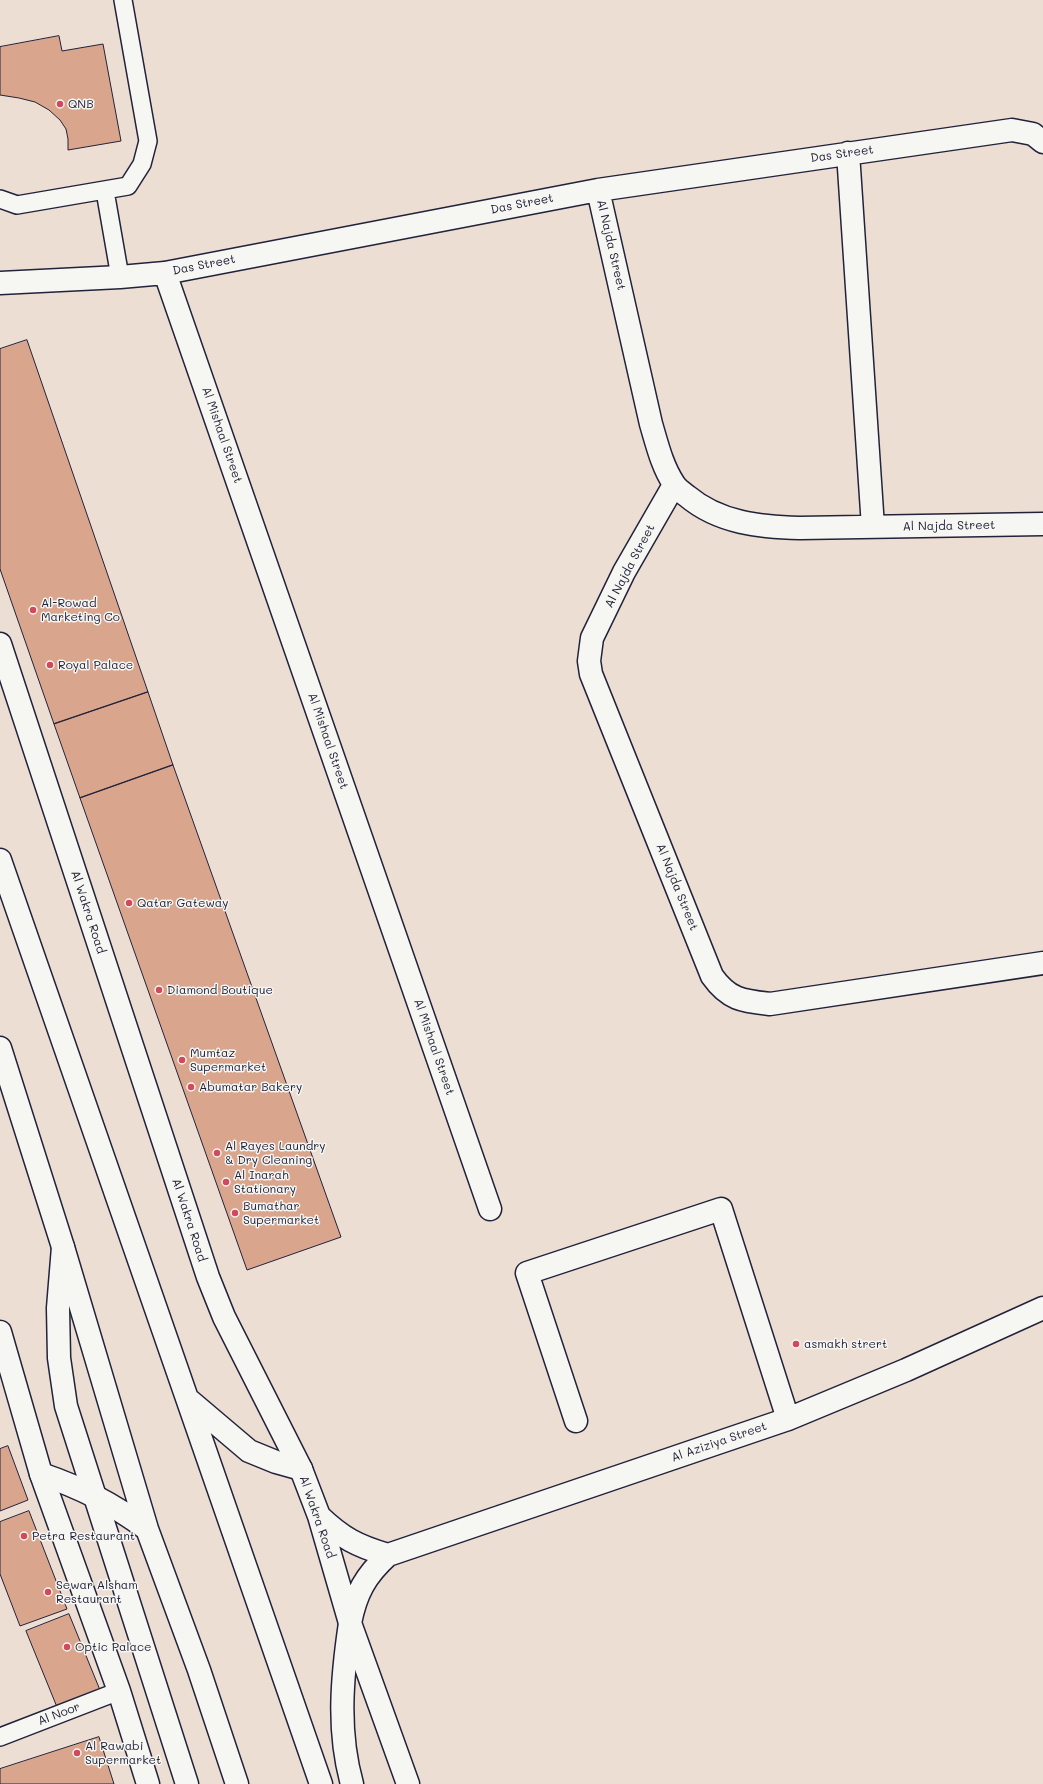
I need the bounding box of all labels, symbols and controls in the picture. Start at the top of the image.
place label: QNB [68,97,94,111]
marker: QNB [55,99,65,109]
street label: Das Street [810,142,874,166]
street label: Das Street [489,191,555,217]
street label: Al Najda Street [594,198,628,292]
street label: Das Street [171,252,237,278]
street label: Al Mishaal Street [199,385,245,485]
street label: Al Najda Street [903,518,995,534]
street label: Al Najda Street [602,522,658,610]
place label: Al-Rowad Marketing Co [41,596,120,624]
marker: Al-Rowad Marketing Co [28,605,38,615]
place label: Royal Palace [58,658,133,672]
marker: Royal Palace [45,660,55,670]
street label: Al Mishaal Street [305,691,351,791]
street label: Al Najda Street [653,841,701,933]
street label: Al Wakra Road [68,869,108,955]
place label: Qatar Gateway [137,896,229,910]
marker: Qatar Gateway [124,898,134,908]
place label: Diamond Boutique [167,983,273,997]
marker: Diamond Boutique [154,985,164,995]
street label: Al Mishaal Street [411,997,457,1097]
place label: Mumtaz Supermarket [190,1046,266,1074]
marker: Mumtaz Supermarket [177,1055,187,1065]
place label: Abumatar Bakery [199,1080,302,1094]
marker: Abumatar Bakery [186,1082,196,1092]
place label: Al Rayes Laundry & Dry Cleaning [225,1139,326,1167]
marker: Al Rayes Laundry & Dry Cleaning [212,1148,222,1158]
place label: Al Inarah Stationary [234,1168,296,1196]
street label: Al Wakra Road [169,1177,209,1263]
marker: Al Inarah Stationary [221,1177,231,1187]
place label: Bumathar Supermarket [243,1199,319,1227]
marker: Bumathar Supermarket [230,1208,240,1218]
place label: asmakh strert [804,1337,887,1351]
marker: asmakh strert [791,1339,801,1349]
street label: Al Aziziya Street [669,1419,769,1465]
street label: Al Wakra Road [296,1474,338,1560]
place label: Petra Restaurant [32,1529,135,1543]
marker: Petra Restaurant [19,1531,29,1541]
place label: Sewar Alsham Restaurant [56,1578,138,1606]
marker: Sewar Alsham Restaurant [43,1587,53,1597]
place label: Optic Palace [75,1640,152,1654]
marker: Optic Palace [62,1642,72,1652]
street label: Al Noor [36,1699,82,1729]
place label: Al Rawabi Supermarket [85,1739,161,1767]
marker: Al Rawabi Supermarket [72,1748,82,1758]

